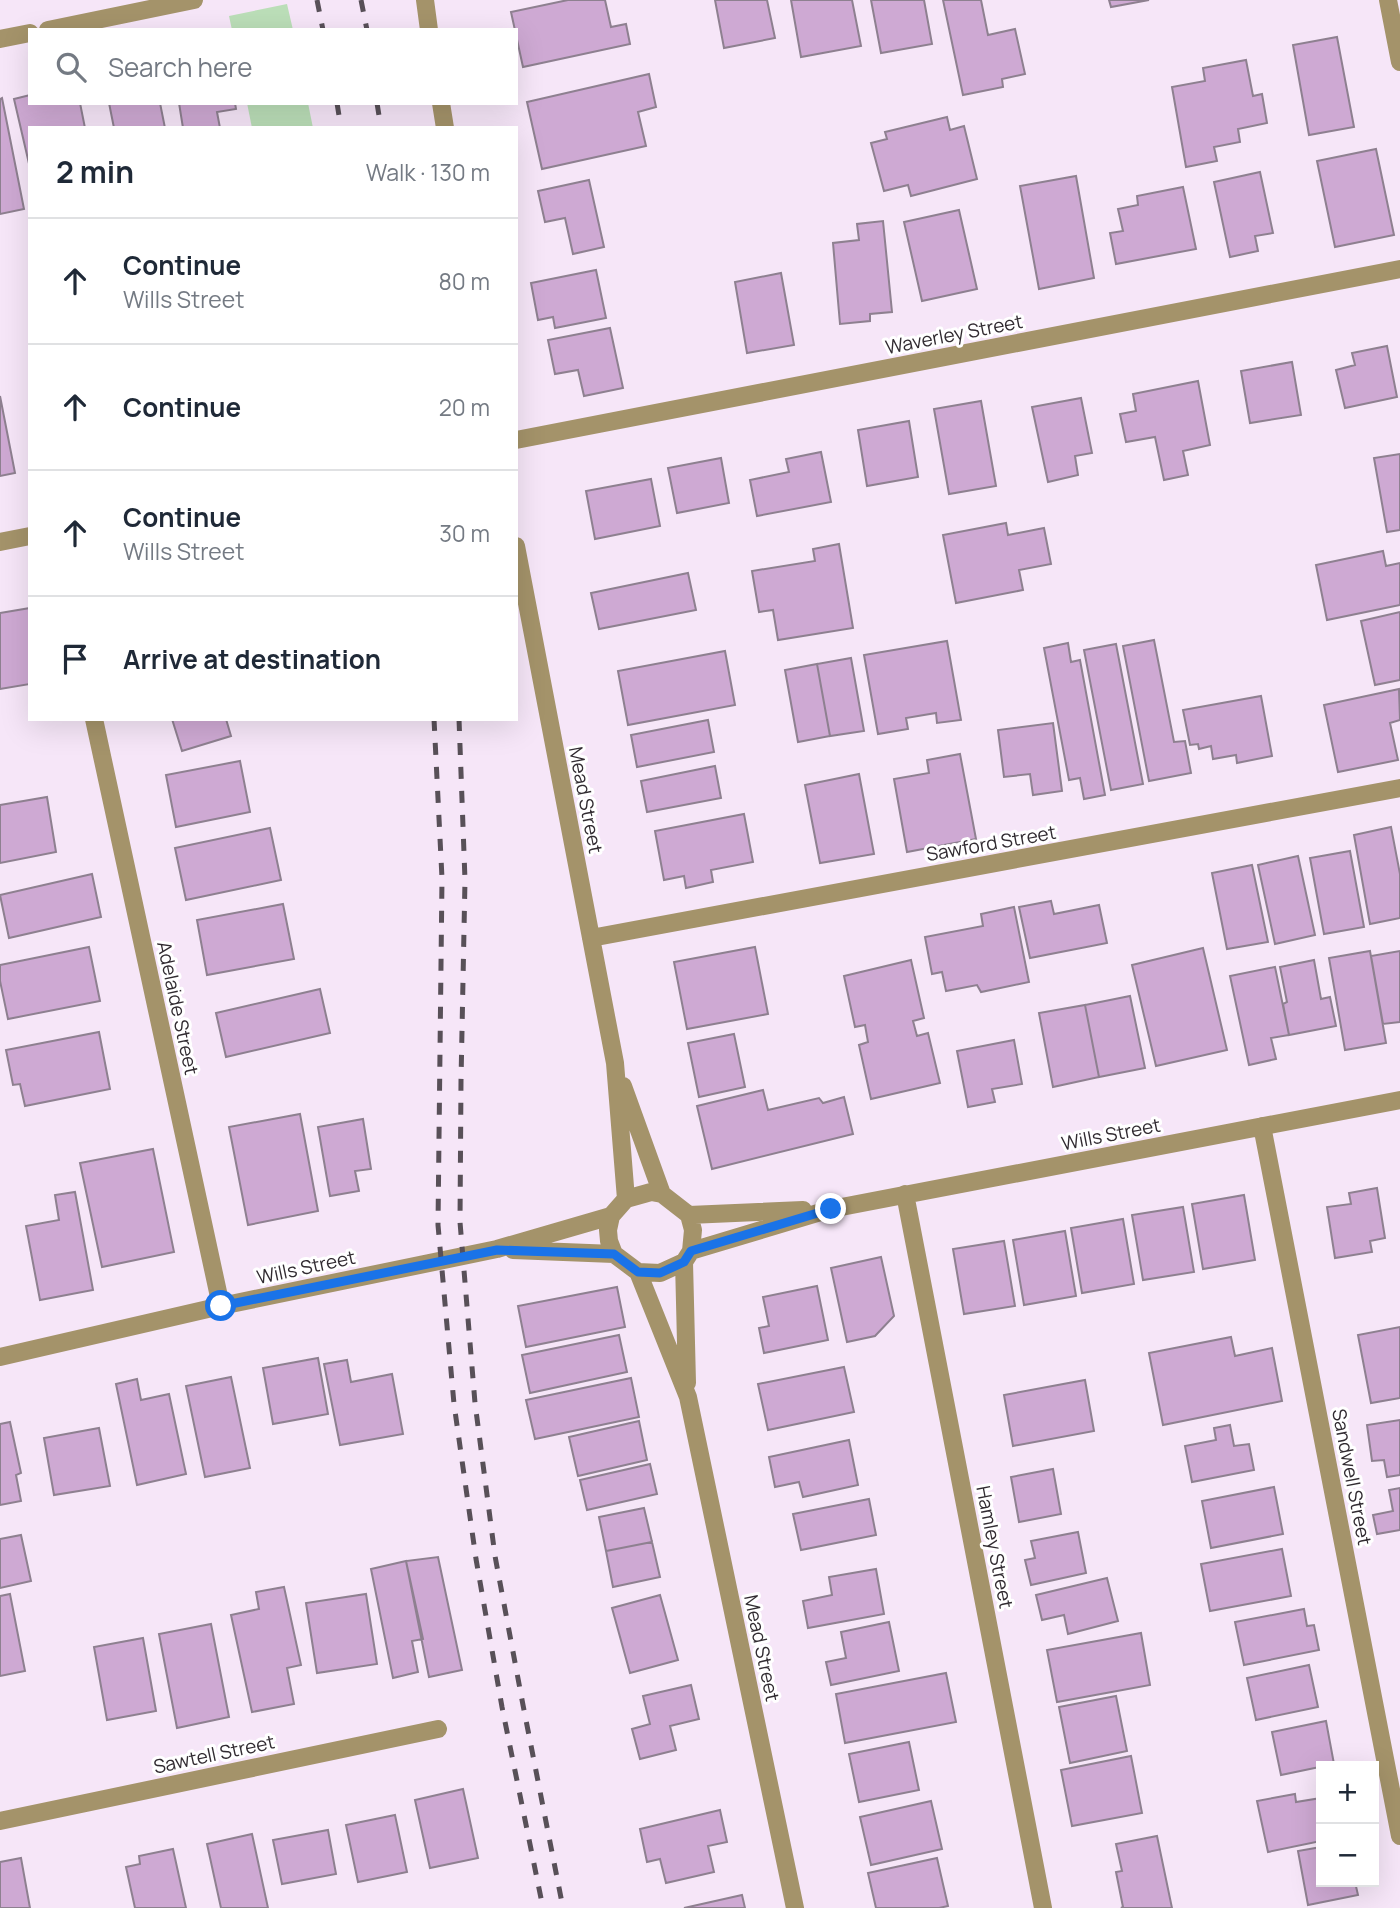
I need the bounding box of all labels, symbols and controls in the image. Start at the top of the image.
search box [28,28,518,105]
icon: search [52,48,90,86]
text: Search here [108,49,253,85]
text: 2 min [56,151,134,192]
text: Walk · 130 m [366,156,490,188]
text: Continue [123,247,241,283]
icon: ahead [56,262,94,300]
text: 80 m [439,265,490,297]
text: Wills Street [123,283,244,315]
street label: Waverley Street [883,308,1025,360]
icon: ahead [56,388,94,426]
text: Continue [123,389,241,425]
text: 20 m [439,391,490,423]
text: Continue [123,499,241,535]
icon: ahead [56,514,94,552]
text: 30 m [439,517,490,549]
text: Wills Street [123,535,244,567]
icon: arrive [56,640,94,678]
text: Arrive at destination [123,641,381,677]
street label: Mead Street [563,744,609,856]
street label: Sawford Street [924,819,1058,867]
street label: Adelaide Street [151,939,205,1077]
street label: Wills Street [1059,1112,1163,1156]
route end [815,1193,846,1224]
street label: Wills Street [254,1244,358,1290]
route start [205,1290,236,1321]
street label: Sandwell Street [1326,1407,1378,1547]
street label: Hamley Street [970,1483,1020,1611]
street label: Mead Street [738,1592,786,1704]
street label: Sawtell Street [151,1728,277,1780]
map controls [1316,1761,1379,1887]
button: + [1316,1761,1379,1824]
button: − [1316,1824,1379,1887]

